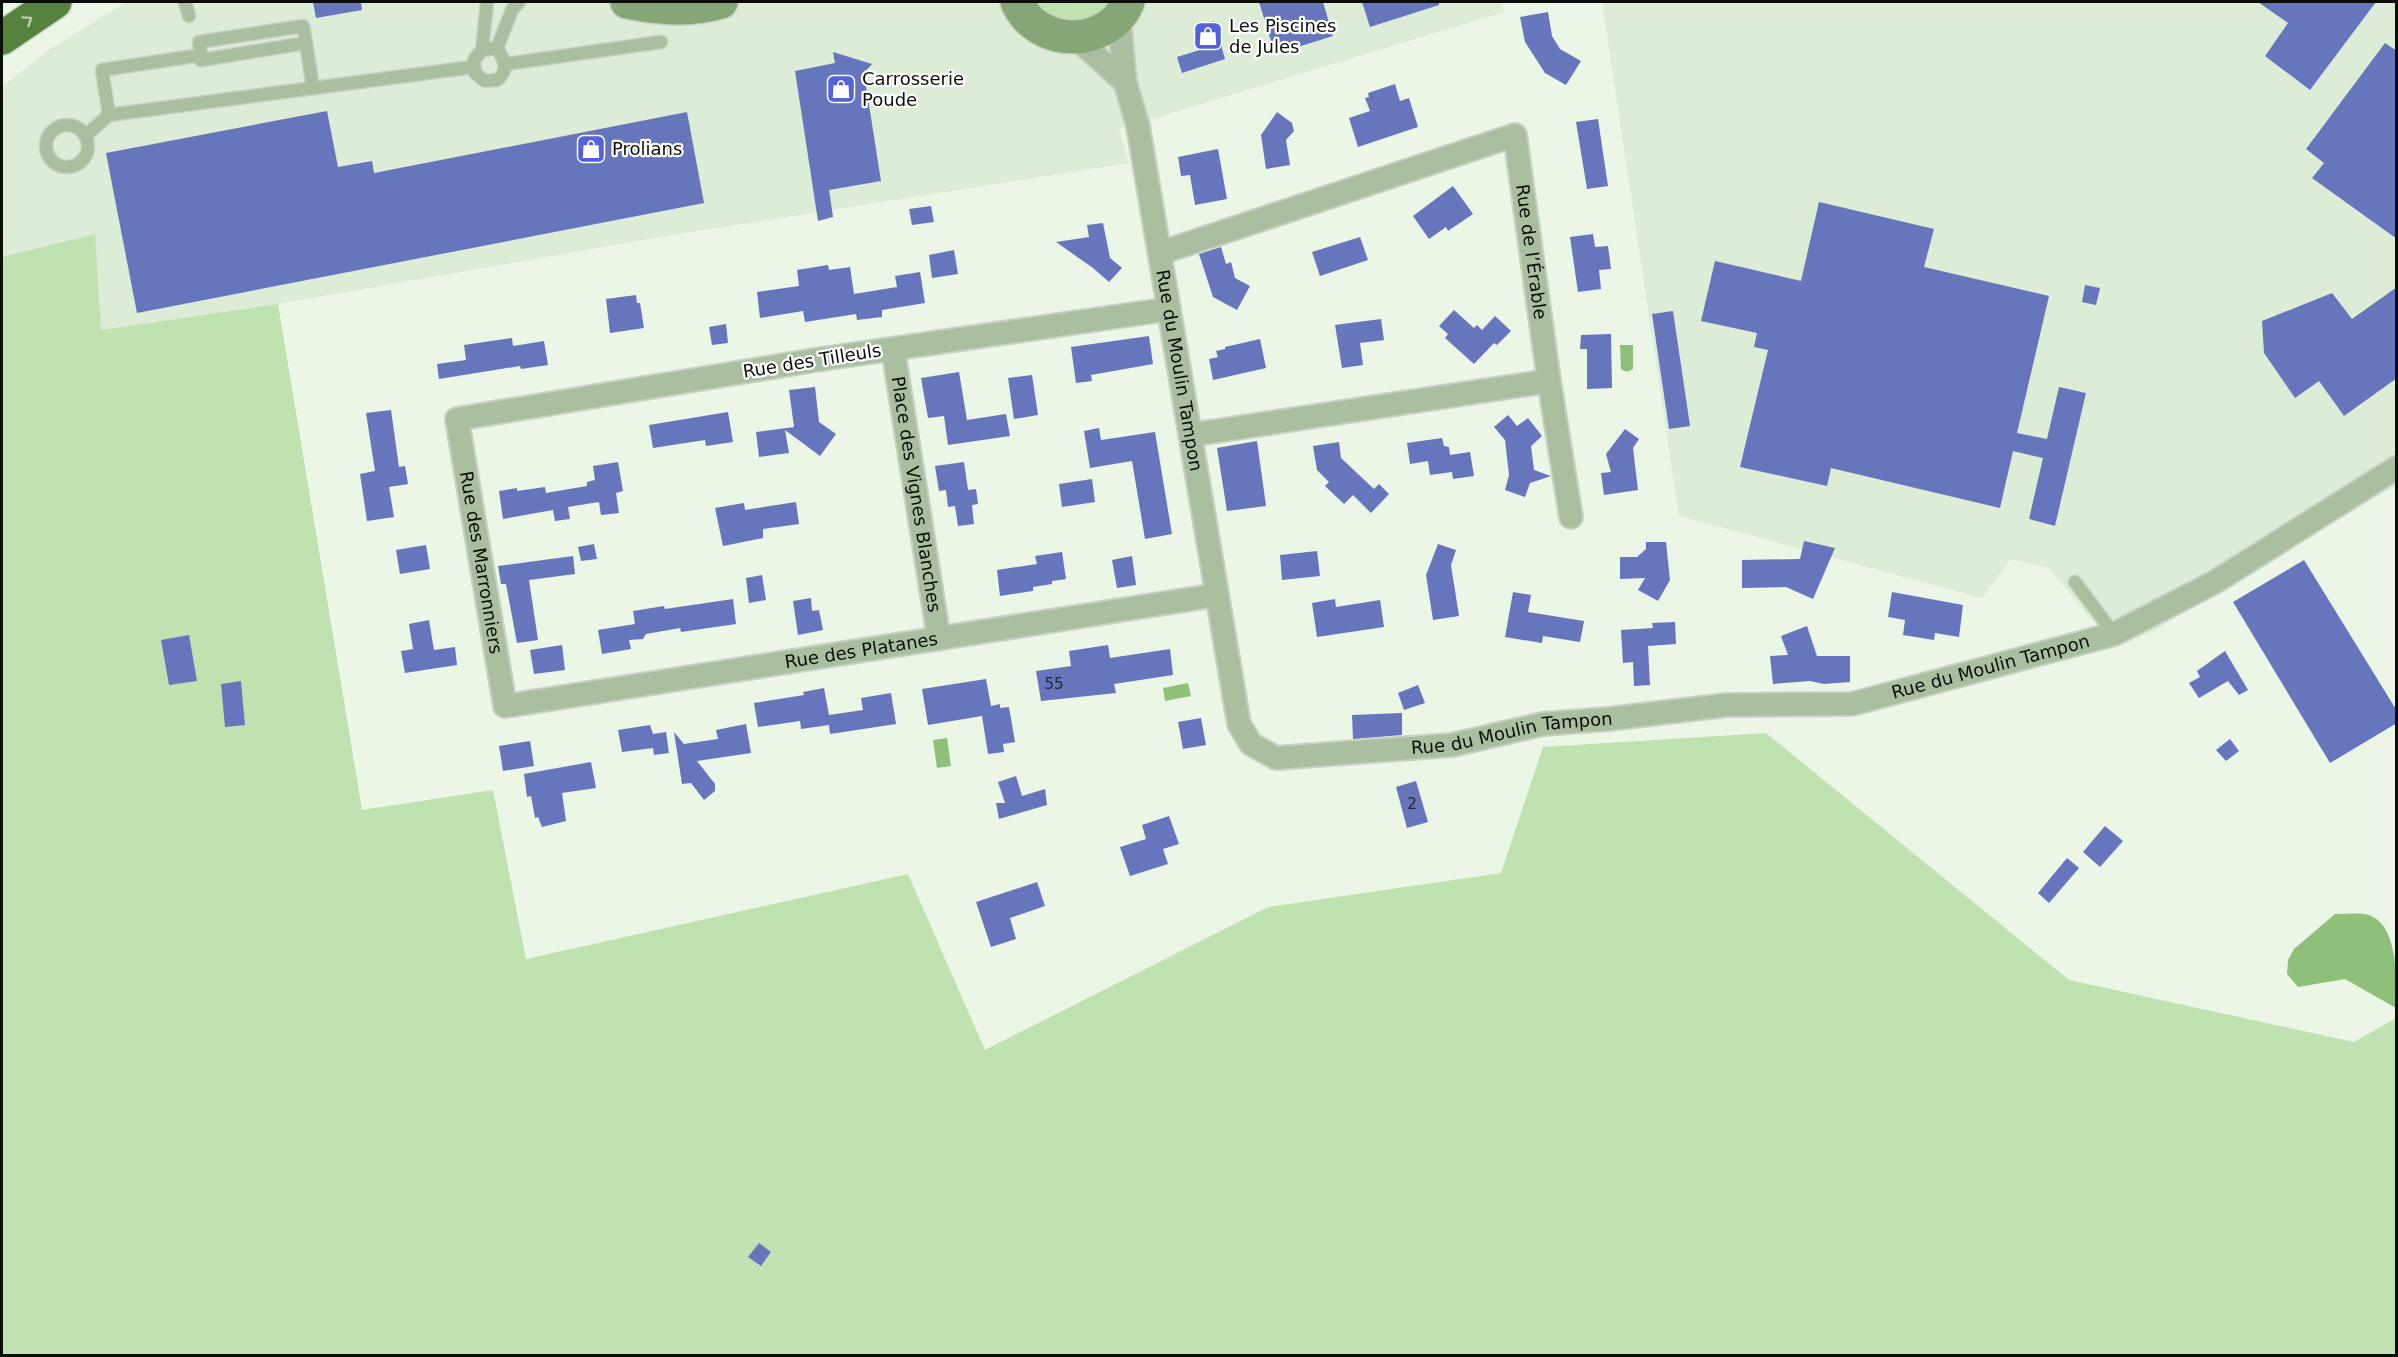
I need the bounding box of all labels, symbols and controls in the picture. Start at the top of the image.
place label: Les Piscines de Jules [1229,15,1336,57]
one-way arrow [21,16,32,27]
shop icon: Les Piscines de Jules [1192,20,1224,52]
place label: Carrosserie Poude [862,68,964,110]
shop icon: Carrosserie Poude [825,73,857,105]
shop icon: Prolians [575,133,607,165]
place label: Prolians [612,138,682,159]
street label: Rue de l’Érable [1512,183,1551,321]
street label: Rue du Moulin Tampon [1152,268,1207,473]
street label: Rue des Tilleuls [741,339,883,382]
street label: Place des Vignes Blanches [887,374,946,614]
street label: Rue des Marronniers [456,469,507,655]
street label: Rue des Platanes [783,628,939,672]
street label: Rue du Moulin Tampon [1889,630,2092,703]
house number: 55 [1044,675,1064,693]
street label: Rue du Moulin Tampon [1410,708,1613,758]
house number: 2 [1407,795,1417,813]

